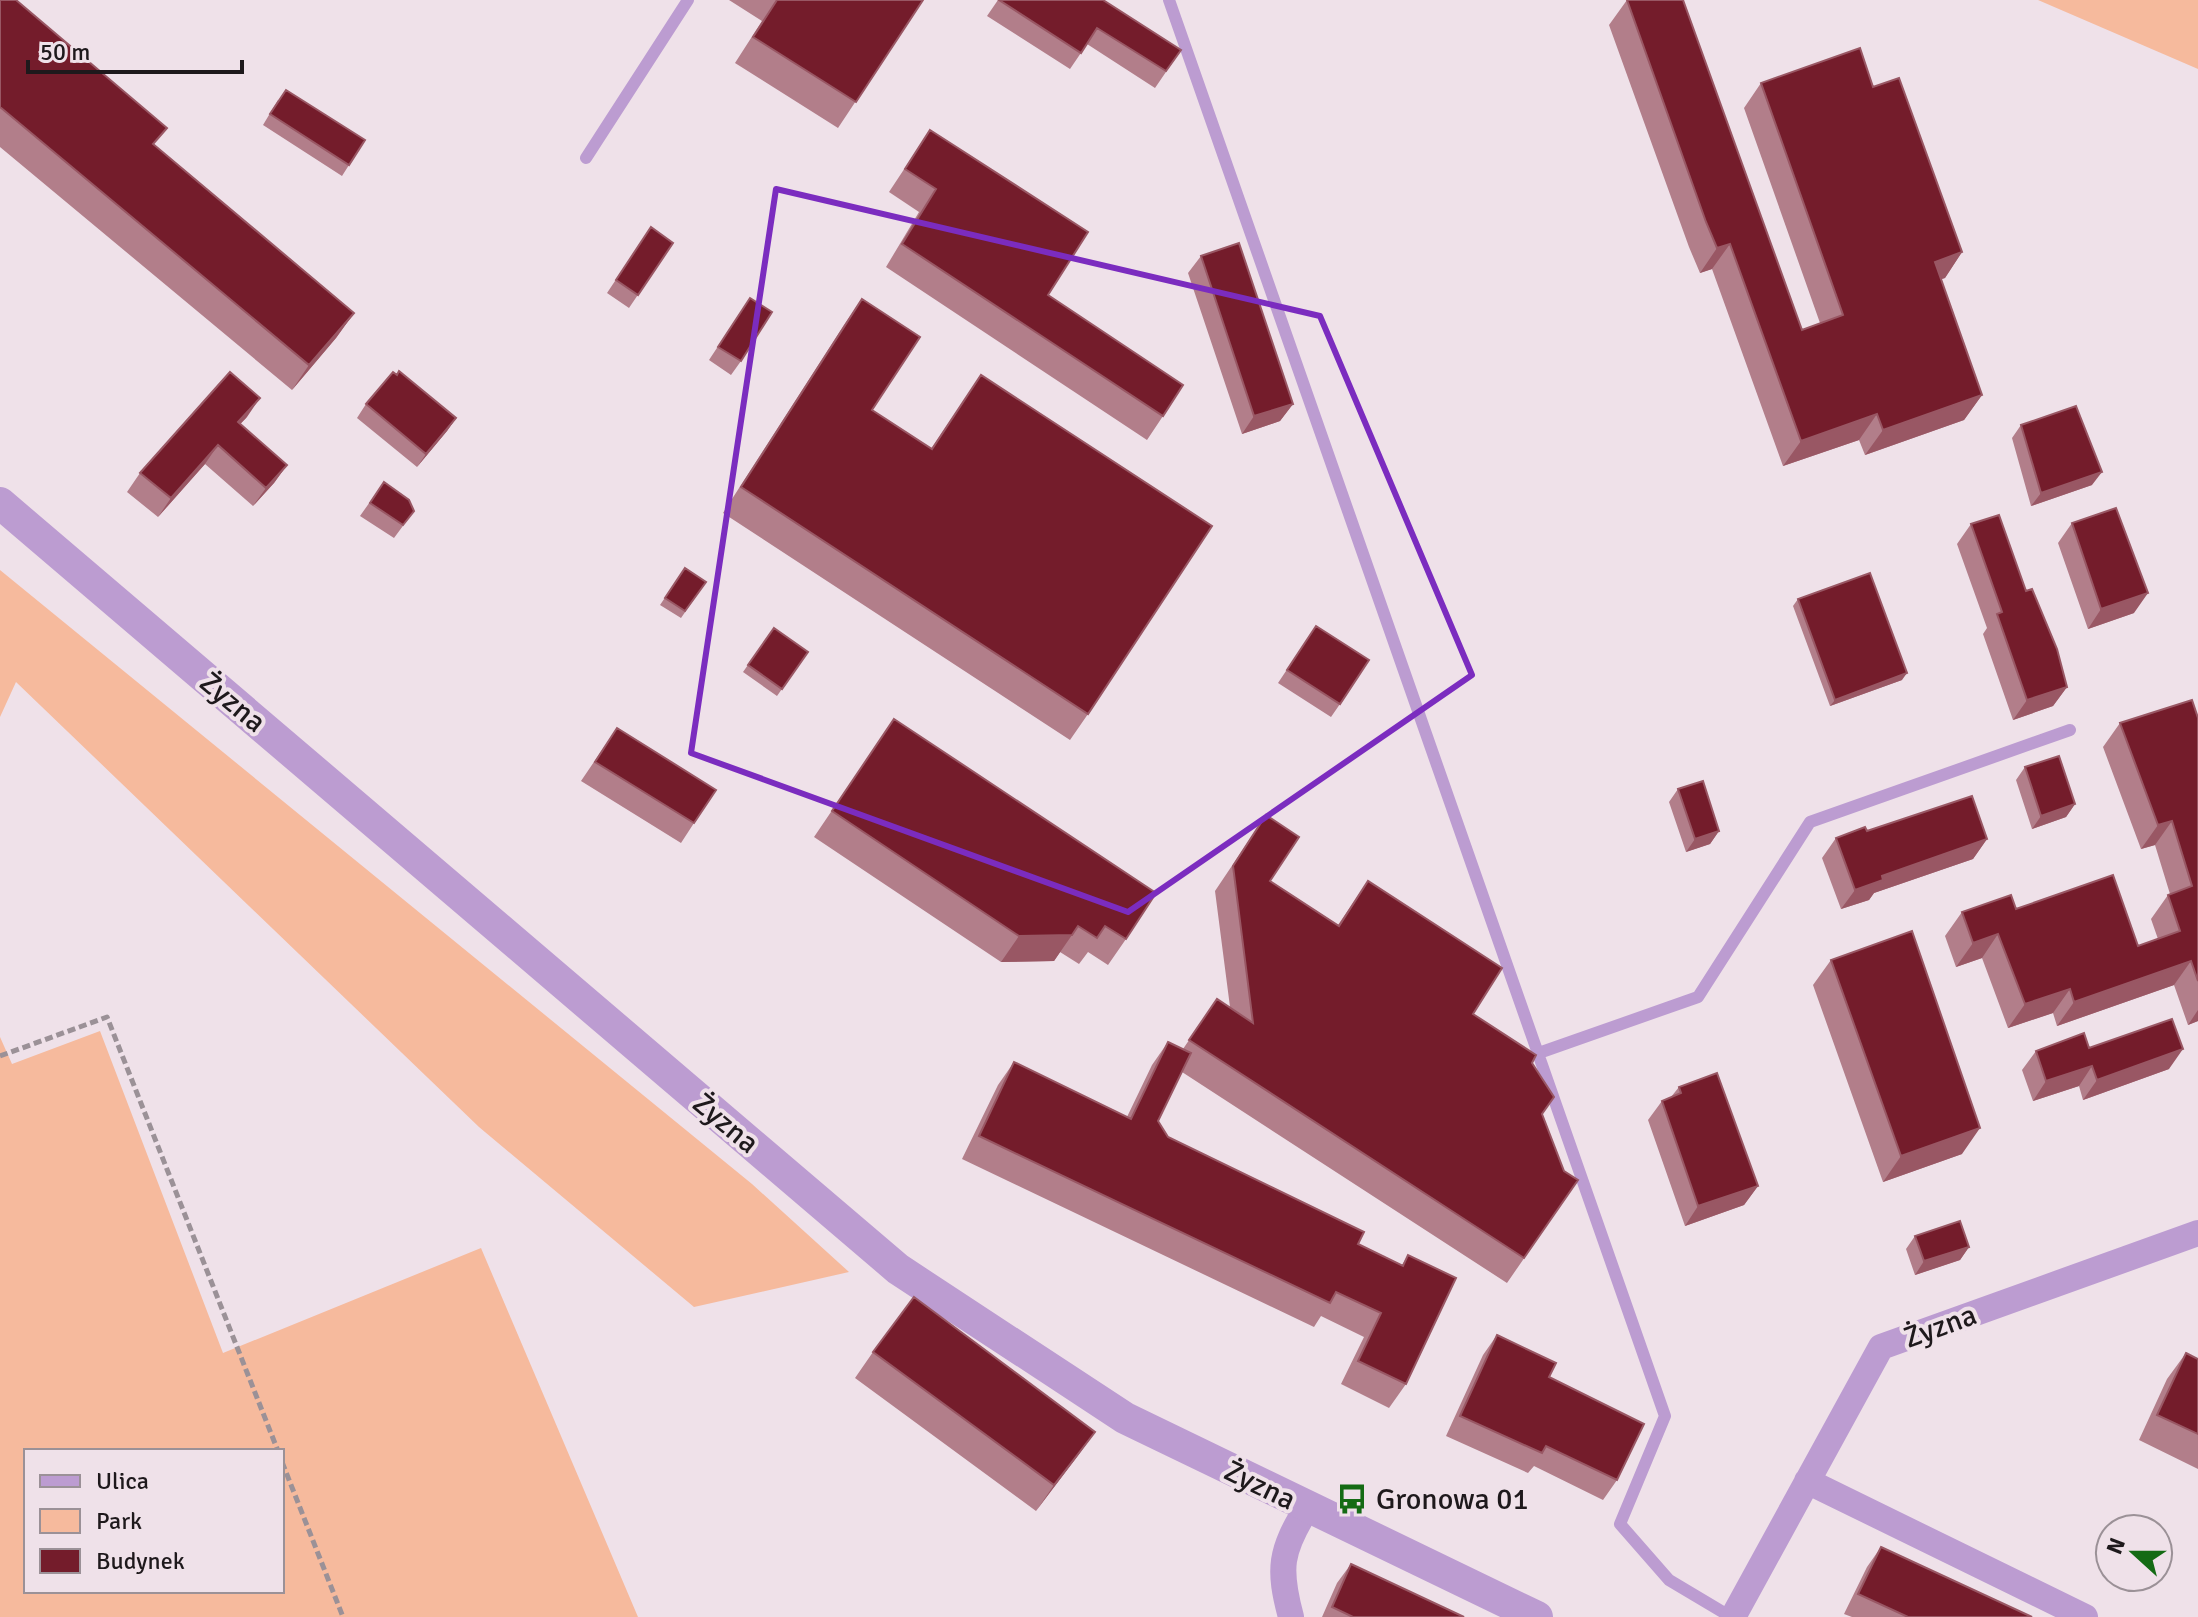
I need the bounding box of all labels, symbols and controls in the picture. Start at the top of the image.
scale bar [28,24,242,74]
text: 50 m [40,37,90,67]
street label: Żyzna [192,664,273,741]
street label: Żyzna [685,1085,766,1162]
street label: Żyzna [1899,1296,1982,1357]
legend [24,1449,284,1593]
street label: Żyzna [1218,1452,1302,1519]
text: Ulica [96,1466,149,1496]
place label: Gronowa 01 [1376,1481,1529,1518]
bus stop icon: Gronowa 01 [1335,1482,1369,1516]
text: Park [96,1506,142,1536]
north arrow [2094,1513,2174,1593]
text: N [2100,1534,2131,1558]
text: Budynek [96,1546,185,1576]

